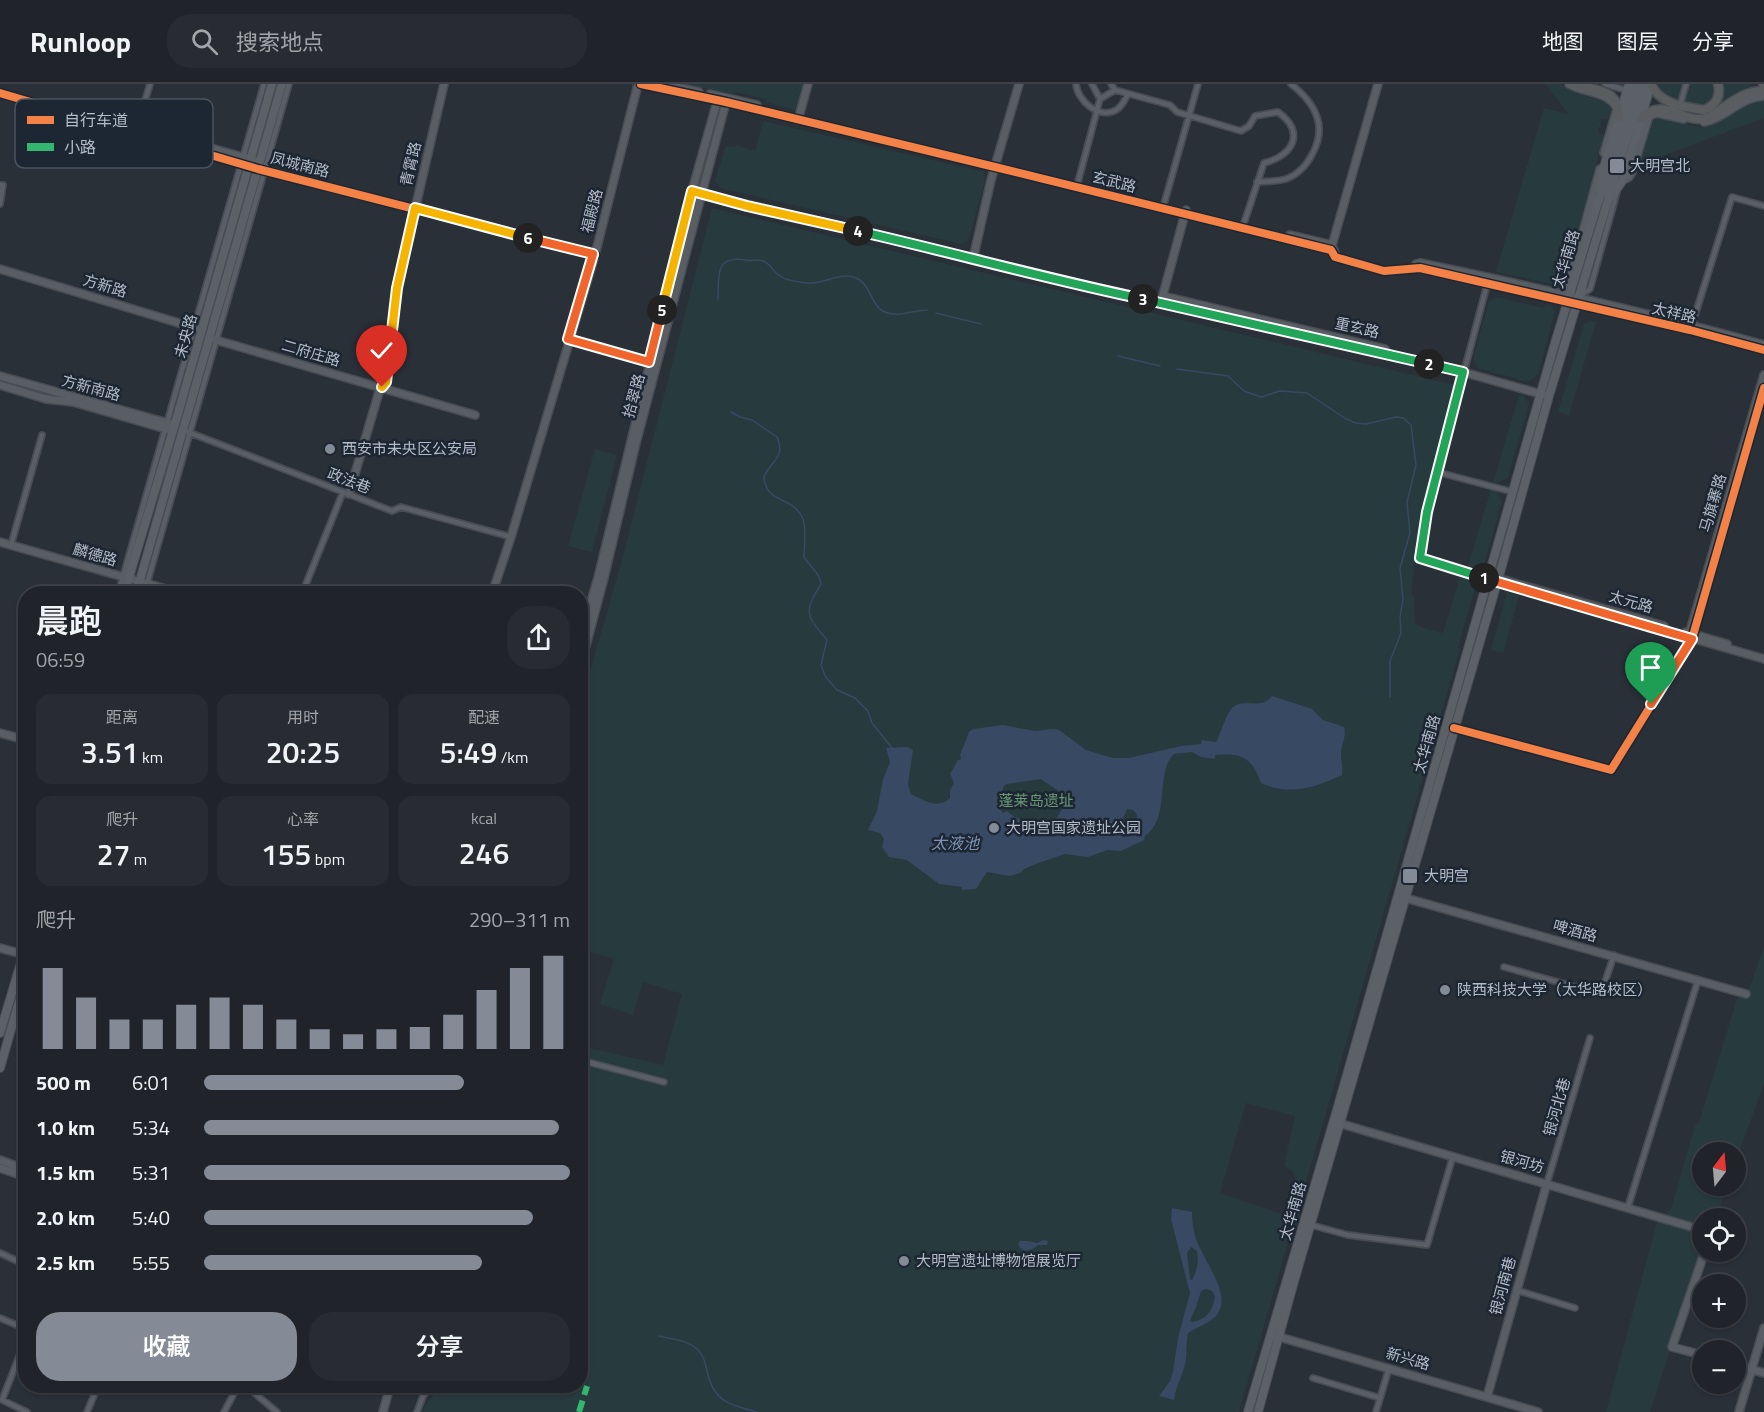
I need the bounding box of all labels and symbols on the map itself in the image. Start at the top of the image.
legend [15,99,213,168]
text: 自行车道 [64,108,128,132]
text: 小路 [64,135,96,159]
street label: 青霄路 [394,139,427,188]
street label: 凤城南路 [268,146,332,183]
place label: 大明宫北 [1630,154,1690,177]
marker: 大明宫北 [1608,157,1626,175]
street label: 玄武路 [1089,165,1139,198]
street label: 福殿路 [575,186,608,236]
pin: 4 [843,216,873,246]
pin: 6 [513,223,543,253]
street label: 太华南路 [1546,227,1585,291]
street label: 方新路 [80,268,130,303]
pin: 3 [1128,284,1158,314]
pin: 5 [647,295,677,325]
street label: 太祥路 [1650,296,1699,329]
street label: 未央路 [168,311,203,361]
street label: 重玄路 [1333,311,1382,344]
pin [356,325,407,387]
street label: 二府庄路 [279,333,343,372]
pin: 2 [1414,349,1444,379]
street label: 方新南路 [59,369,123,406]
street label: 拾翠路 [617,371,650,421]
place label: 西安市未央区公安局 [342,437,477,460]
marker: 西安市未央区公安局 [323,442,337,456]
street label: 政法巷 [324,462,374,499]
street label: 马旗寨路 [1693,471,1732,535]
street label: 麟德路 [70,537,120,572]
pin: 1 [1469,563,1499,593]
street label: 太元路 [1606,584,1656,619]
pin [1625,642,1676,704]
street label: 太华南路 [1407,712,1446,776]
park label: 蓬莱岛遗址 [998,789,1074,812]
place label: 大明宫国家遗址公园 [1006,816,1141,839]
marker: 大明宫国家遗址公园 [987,821,1001,835]
water label: 太液池 [931,831,981,855]
place label: 大明宫 [1424,864,1469,887]
marker: 大明宫 [1401,867,1419,885]
street label: 啤酒路 [1550,914,1600,947]
place label: 陕西科技大学（太华路校区） [1457,978,1652,1001]
marker: 陕西科技大学（太华路校区） [1438,983,1452,997]
street label: 银河北巷 [1537,1075,1576,1139]
north arrow [1692,1142,1746,1196]
street label: 银河坊 [1497,1144,1547,1179]
street label: 太华南路 [1273,1179,1312,1243]
place label: 大明宫遗址博物馆展览厅 [916,1249,1081,1272]
marker: 大明宫遗址博物馆展览厅 [897,1254,911,1268]
street label: 银河南巷 [1484,1254,1521,1318]
street label: 新兴路 [1383,1341,1433,1376]

